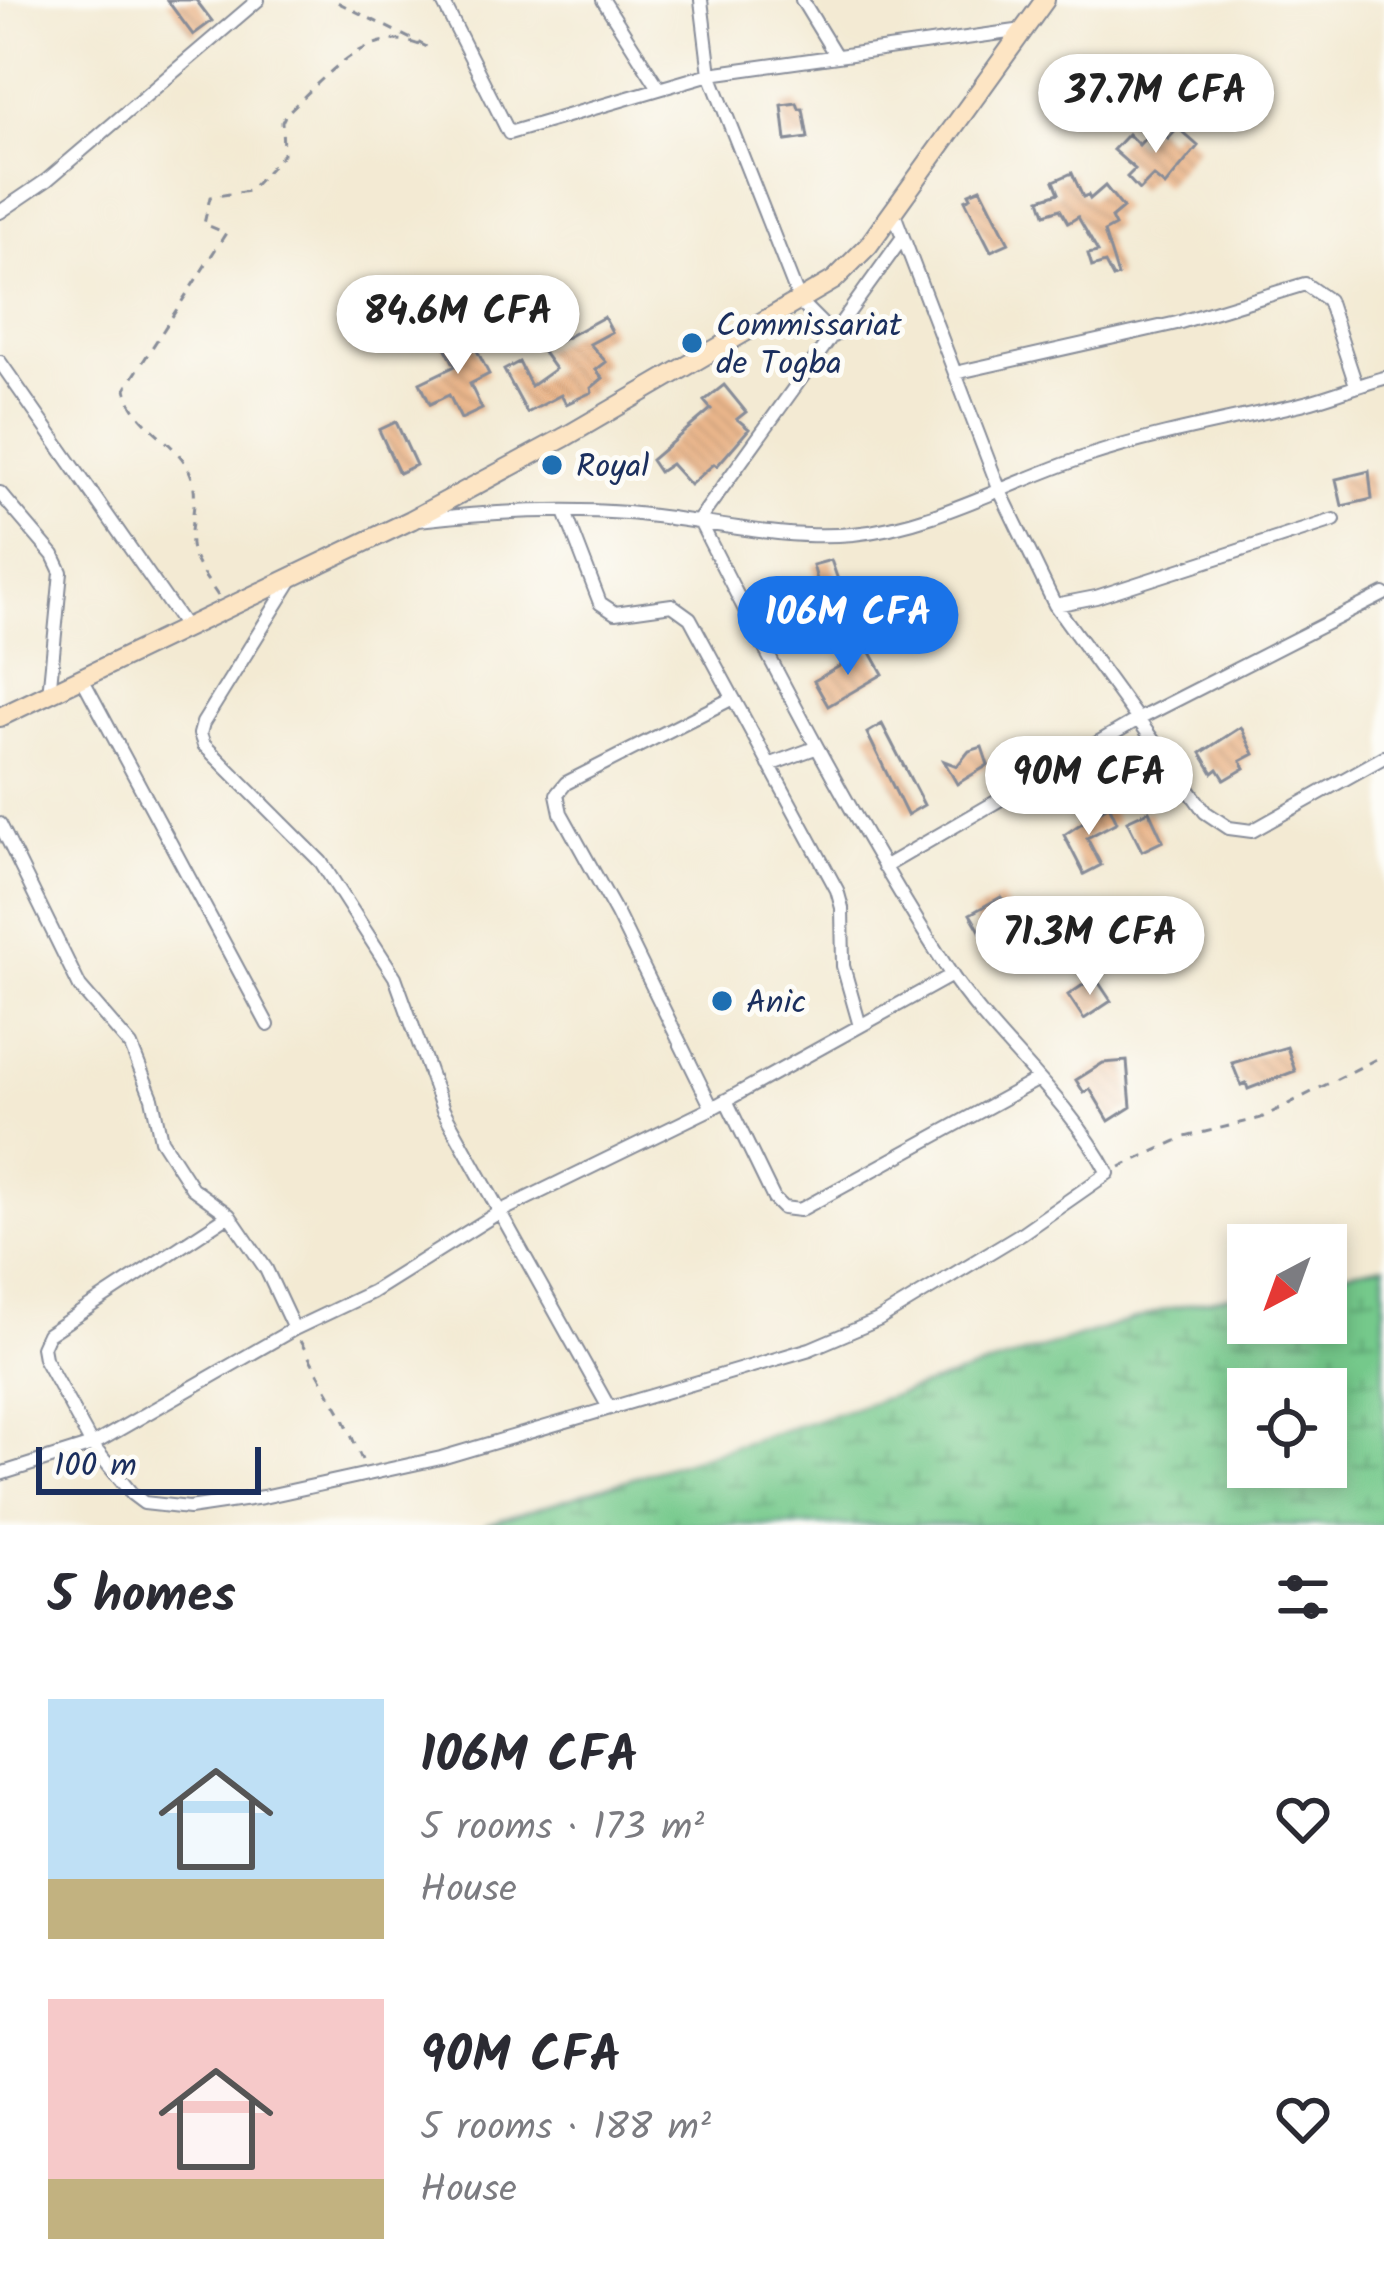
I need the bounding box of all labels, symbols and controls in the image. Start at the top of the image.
pin: 37.7M CFA [1019,54,1293,156]
text: 37.7M CFA [1065,62,1247,124]
pin: 84.6M CFA [321,275,595,377]
text: 84.6M CFA [364,283,552,345]
place label: Commissariat de Togba [716,301,903,392]
marker: Commissariat de Togba [679,330,705,356]
place label: Royal [576,442,649,495]
marker: Royal [539,452,565,478]
pin: 106M CFA [724,576,972,678]
text: 106M CFA [764,584,932,646]
pin: 90M CFA [978,736,1200,838]
text: 90M CFA [1012,744,1166,806]
pin: 71.3M CFA [953,896,1227,998]
text: 71.3M CFA [1002,904,1178,966]
place label: Anic [746,978,806,1031]
marker: Anic [709,988,735,1014]
north arrow [1227,1224,1347,1344]
map controls [1227,1224,1347,1488]
button: locate [1227,1368,1347,1488]
scale bar [36,1441,261,1494]
text: 100 m [54,1441,137,1494]
text: 5 homes [48,1557,236,1638]
icon: filters [1270,1564,1336,1630]
text: 106M CFA [420,1717,639,1798]
icon: home [144,1747,288,1891]
icon: heart [1270,1786,1336,1852]
text: 5 rooms · 173 m² [420,1798,704,1860]
text: House [420,1860,517,1922]
text: 90M CFA [420,2017,621,2098]
icon: home [144,2047,288,2191]
icon: heart [1270,2086,1336,2152]
text: 5 rooms · 188 m² [420,2098,711,2160]
text: House [420,2160,517,2222]

